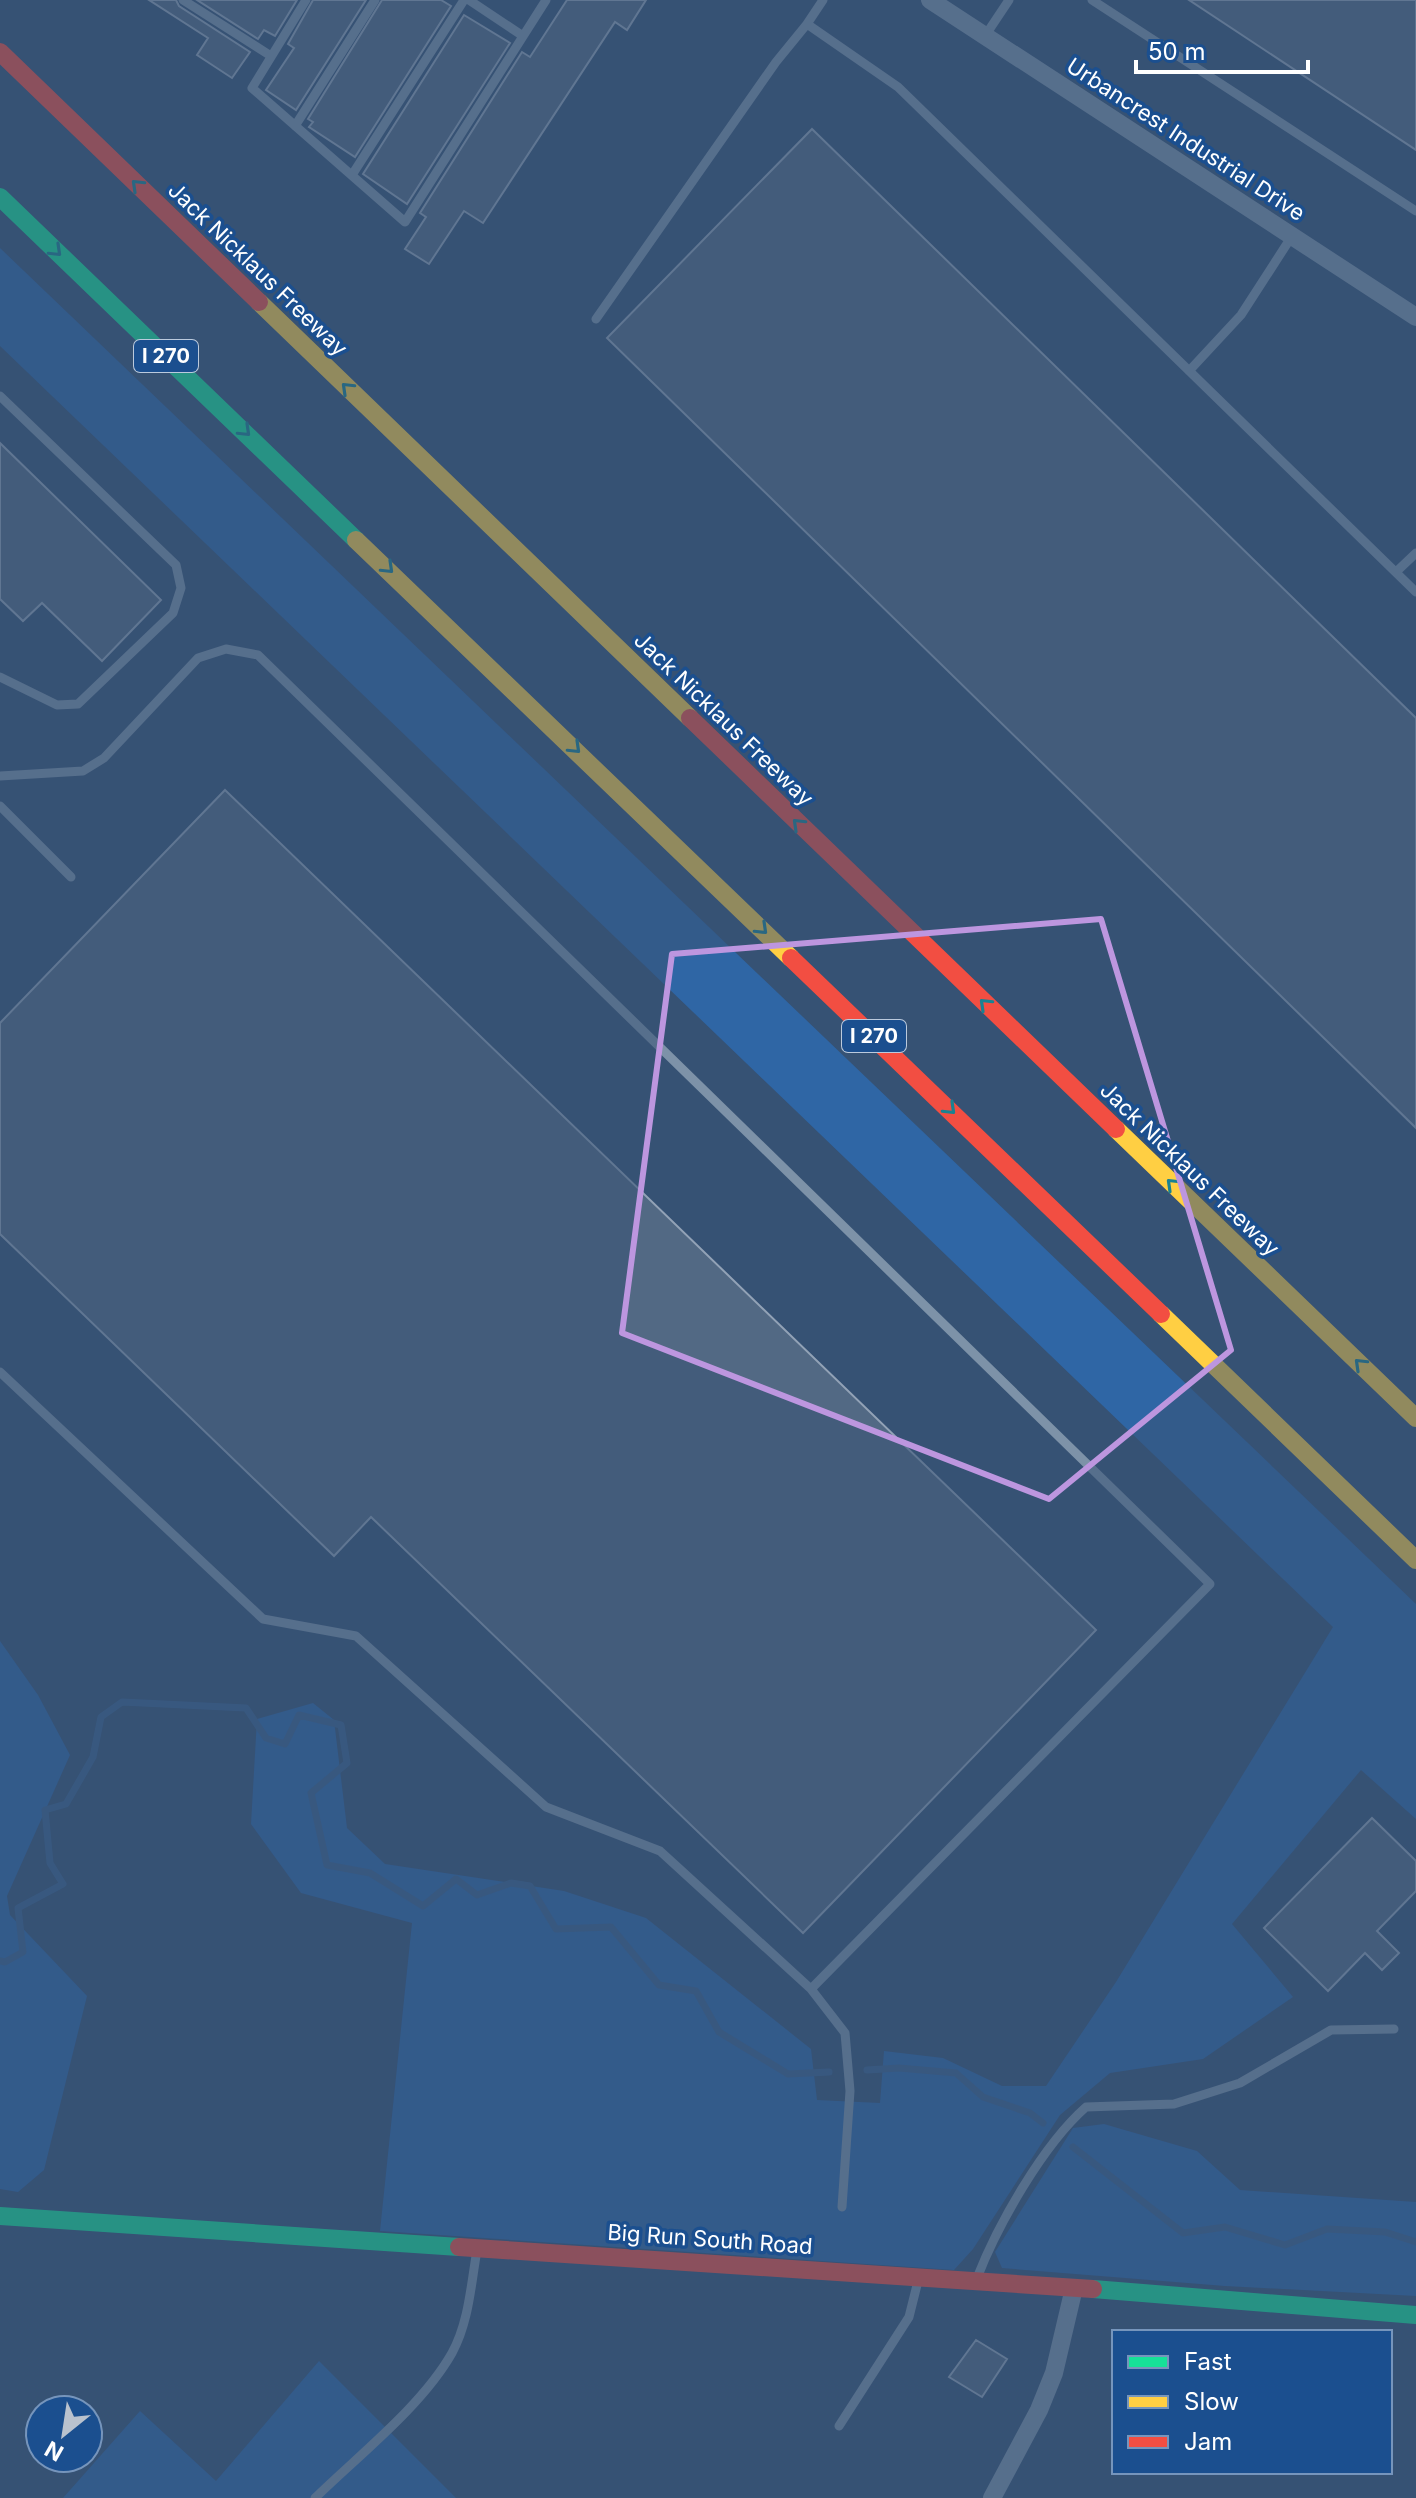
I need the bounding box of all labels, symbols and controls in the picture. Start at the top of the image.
scale bar [1136,24,1308,74]
text: 50 m [1148,37,1206,66]
street label: Urbancrest Industrial Drive [1062,52,1310,226]
street label: Jack Nicklaus Freeway [163,177,353,361]
one-way arrow [132,179,146,194]
one-way arrow [47,242,62,256]
road number: I 270 [134,340,198,372]
one-way arrow [342,383,356,398]
one-way arrow [236,421,250,436]
one-way arrow [379,559,393,573]
street label: Jack Nicklaus Freeway [629,627,819,811]
one-way arrow [566,739,580,754]
one-way arrow [792,819,807,833]
one-way arrow [753,919,767,934]
one-way arrow [980,999,994,1013]
road number: I 270 [842,1020,906,1052]
street label: Jack Nicklaus Freeway [1095,1077,1285,1261]
one-way arrow [941,1100,955,1114]
one-way arrow [1167,1179,1181,1194]
one-way arrow [1355,1359,1369,1374]
street label: Big Run South Road [607,2219,813,2259]
legend [1112,2330,1392,2474]
text: Fast [1184,2347,1232,2376]
text: Slow [1184,2387,1239,2416]
north arrow [24,2394,104,2474]
text: Jam [1184,2427,1232,2456]
text: N [40,2436,68,2467]

